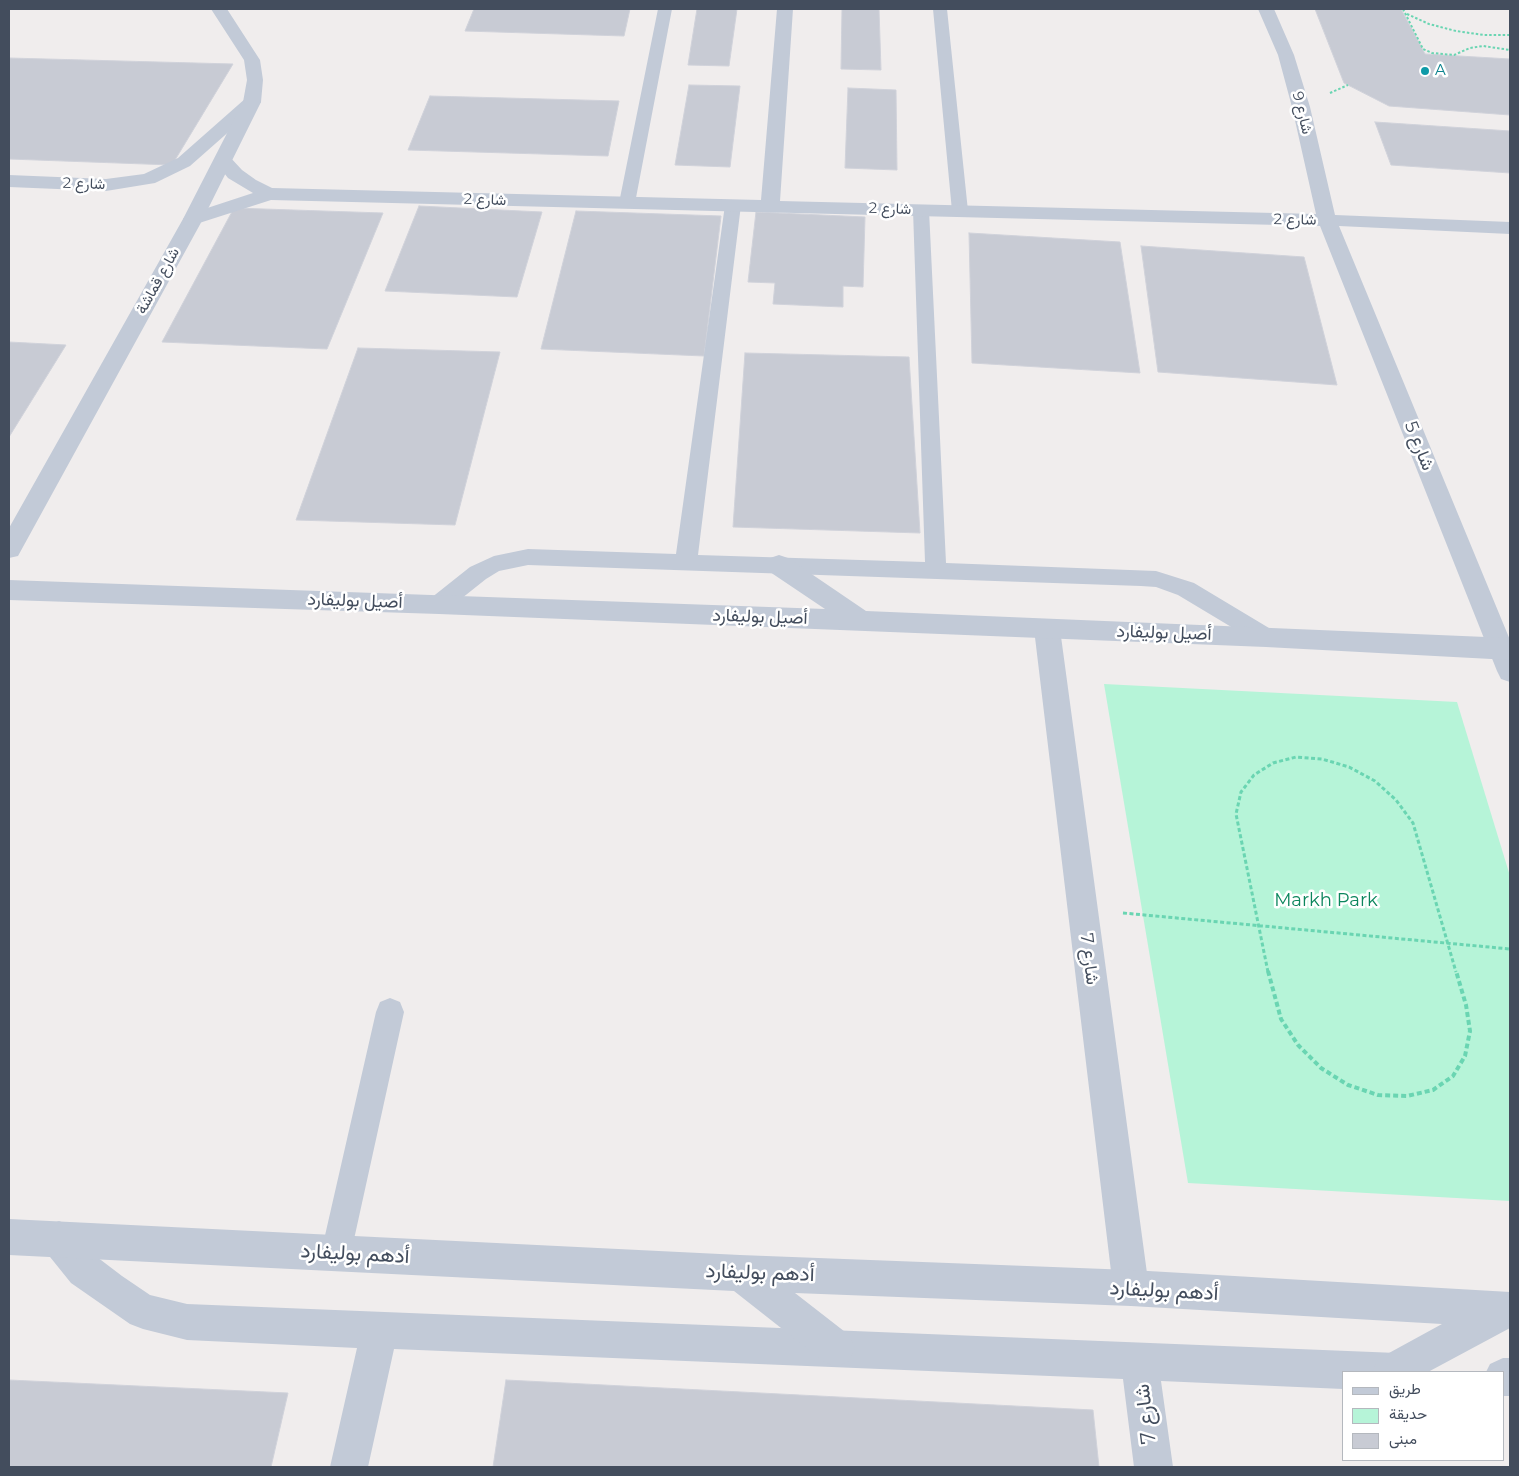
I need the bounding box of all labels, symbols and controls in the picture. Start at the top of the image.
place label: A [1435,62,1446,80]
marker: A [1419,65,1431,77]
street label: شارع 9 [1288,90,1316,136]
street label: شارع 2 [62,174,106,194]
street label: شارع 2 [463,190,507,210]
street label: شارع 2 [868,199,912,219]
street label: شارع 2 [1274,211,1316,229]
street label: شارع قماشة [132,245,184,317]
street label: شارع 5 [1399,418,1439,474]
street label: أصيل بوليفارد [307,589,403,613]
street label: أصيل بوليفارد [712,605,808,629]
street label: أصيل بوليفارد [1116,621,1212,645]
park label: Markh Park [1274,890,1378,912]
street label: شارع 7 [1075,932,1103,986]
street label: أدهم بوليفارد [300,1239,410,1269]
street label: أدهم بوليفارد [705,1259,815,1287]
street label: أدهم بوليفارد [1109,1276,1219,1306]
legend [1342,1371,1504,1461]
text: طريق [1389,1379,1421,1398]
street label: شارع 7 [1130,1383,1162,1445]
text: حديقة [1389,1404,1427,1423]
text: مبنى [1389,1429,1417,1448]

